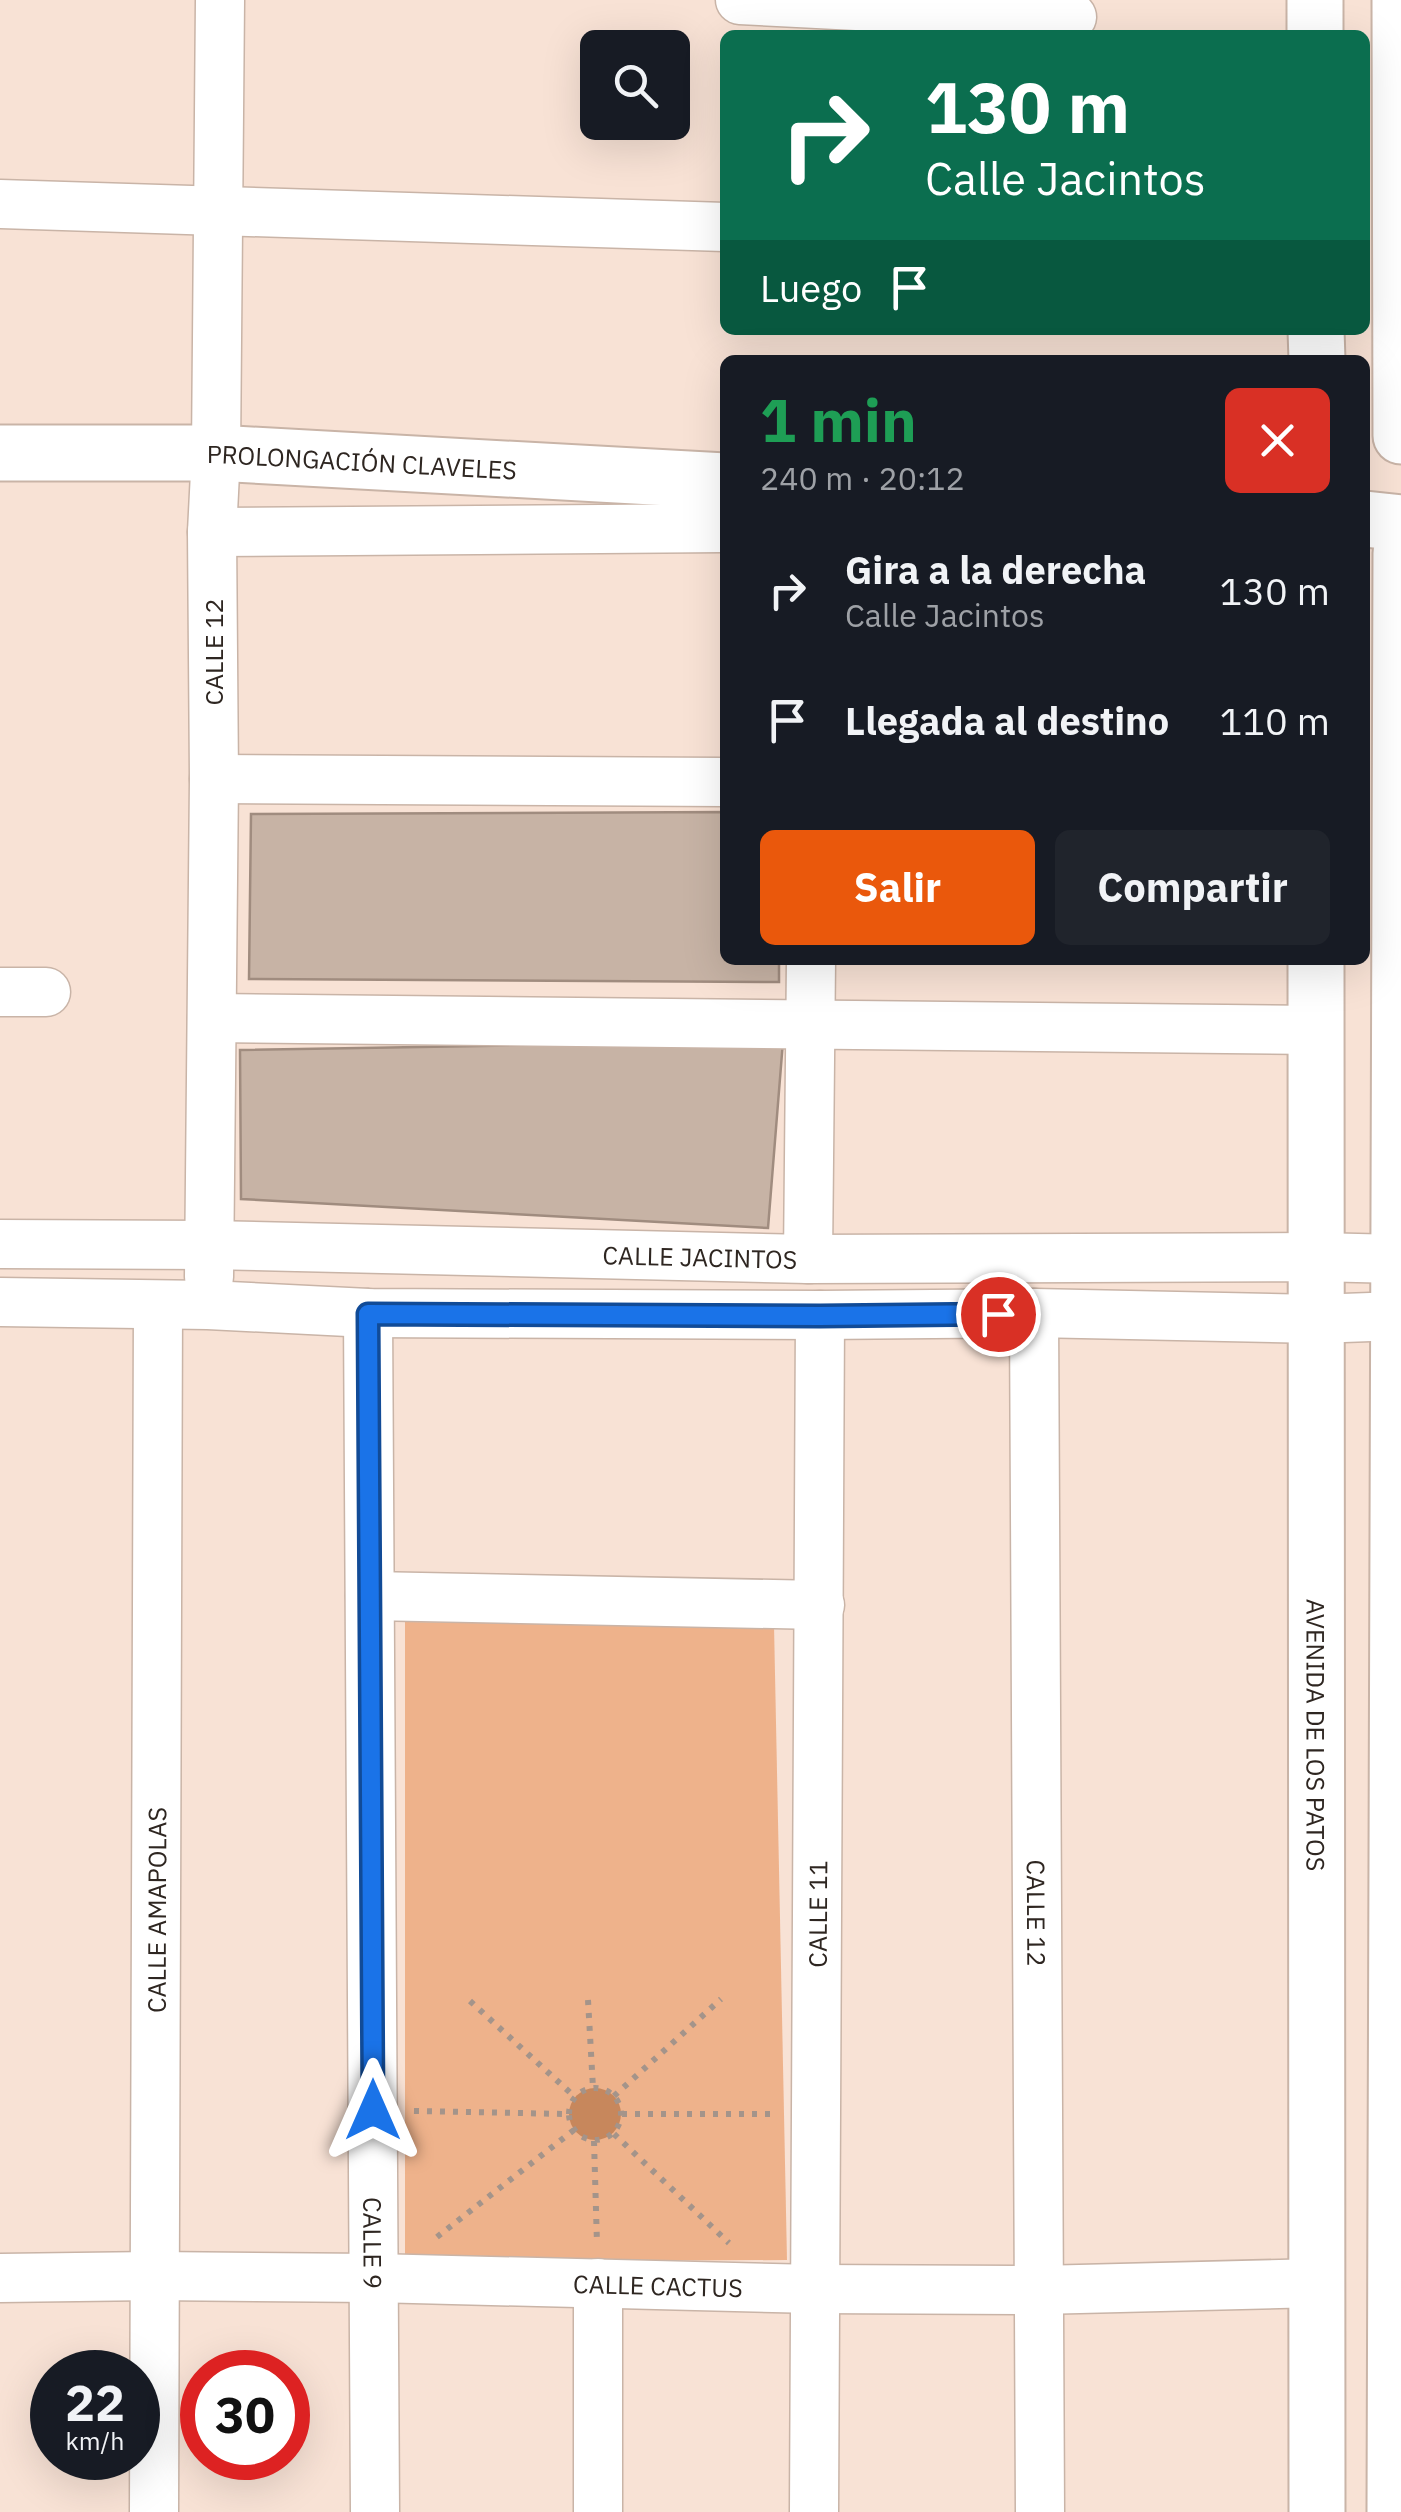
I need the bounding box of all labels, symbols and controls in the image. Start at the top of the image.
map controls [580,30,690,140]
button: search [580,30,690,140]
text: 130 m [925,61,1130,152]
icon: right [760,70,890,200]
text: Calle Jacintos [925,149,1206,207]
icon: arrive [882,260,937,315]
text: Luego [760,263,862,312]
text: 1 min [760,380,917,459]
button: close [1225,388,1330,493]
street label: PROLONGACIÓN CLAVELES [207,437,518,486]
text: 240 m · 20:12 [760,457,965,499]
text: Gira a la derecha [845,545,1146,594]
icon: right [760,563,815,618]
text: 130 m [1219,566,1330,615]
text: Calle Jacintos [845,594,1045,636]
street label: CALLE 12 [197,598,230,706]
icon: arrive [760,693,815,748]
text: Llegada al destino [845,696,1169,745]
text: 110 m [1219,696,1330,745]
button: Salir [760,830,1035,945]
button: Compartir [1055,830,1330,945]
street label: CALLE JACINTOS [602,1238,798,1275]
pin [956,1272,1041,1357]
icon: arrive [971,1287,1026,1342]
street label: AVENIDA DE LOS PATOS [1300,1599,1333,1871]
street label: CALLE AMAPOLAS [139,1807,173,2013]
street label: CALLE 12 [1020,1859,1054,1967]
street label: CALLE 11 [800,1860,834,1968]
position arrow [321,2058,425,2162]
street label: CALLE 9 [357,2197,390,2289]
street label: CALLE CACTUS [573,2266,743,2304]
speed limit sign: 30 [180,2350,310,2480]
text: 22 [65,2370,125,2435]
text: km/h [66,2424,124,2457]

